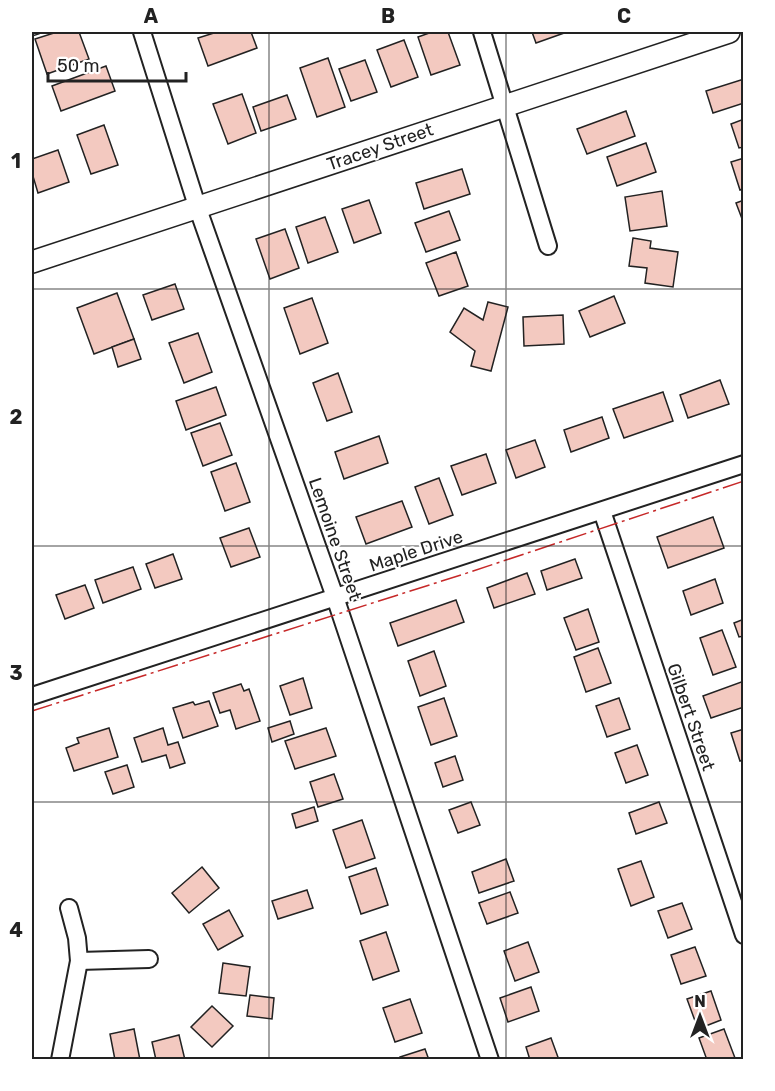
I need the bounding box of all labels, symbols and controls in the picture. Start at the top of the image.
text: A [144,4,159,28]
text: B [381,4,395,28]
text: C [617,4,631,28]
scale bar [48,45,186,83]
text: 50 m [57,55,100,77]
street label: Tracey Street [324,119,436,175]
text: 1 [11,149,21,173]
text: 2 [10,405,23,429]
street label: Lemoine Street [304,475,366,603]
street label: Maple Drive [366,526,466,576]
street label: Gilbert Street [662,660,720,774]
text: 3 [9,661,23,685]
text: 4 [9,918,23,942]
north arrow [670,986,730,1046]
text: N [694,992,706,1011]

